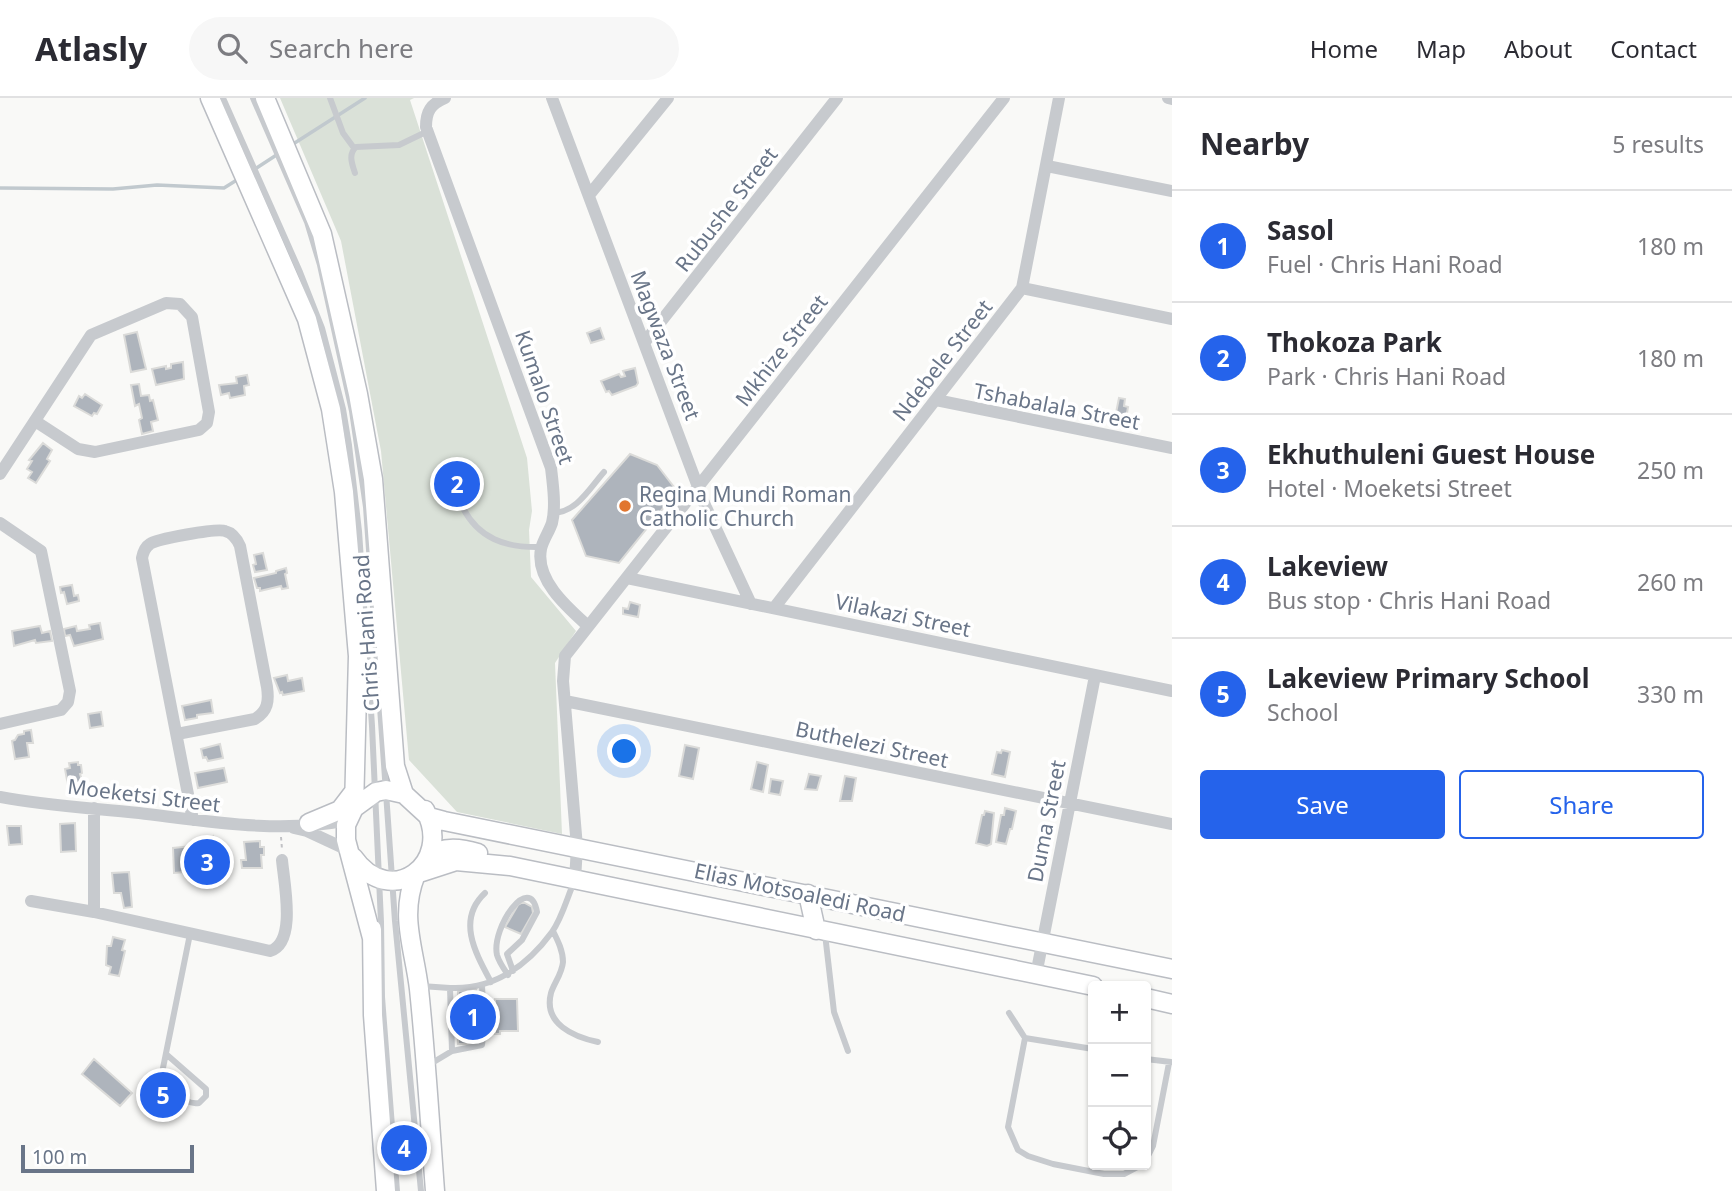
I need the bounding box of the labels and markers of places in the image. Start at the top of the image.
pin: 2 [434,458,480,510]
place label: Regina Mundi Roman Catholic Church [639,480,851,532]
marker: Regina Mundi Roman Catholic Church [617,498,633,514]
pin: 3 [184,836,230,888]
pin: 1 [450,991,496,1043]
pin: 5 [140,1069,186,1121]
pin: 4 [381,1122,427,1174]

